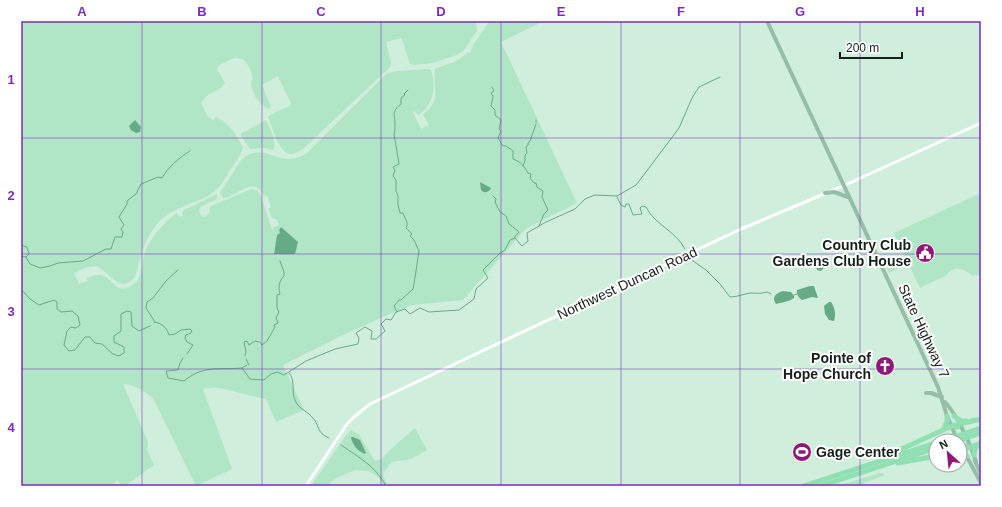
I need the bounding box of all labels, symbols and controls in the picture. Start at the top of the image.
text: A [77,4,87,19]
text: B [197,4,207,19]
text: C [316,4,326,19]
text: D [436,4,446,19]
text: E [557,4,566,19]
text: F [677,4,685,19]
text: G [795,4,805,19]
text: H [915,4,925,19]
scale bar [840,34,902,60]
text: 200 m [846,41,879,55]
text: 1 [7,72,15,87]
text: 2 [7,188,15,203]
place label: Country Club Gardens Club House [773,237,911,269]
public building icon: Country Club Gardens Club House [914,242,936,264]
street label: Northwest Duncan Road [554,244,700,322]
street label: State Highway 7 [895,281,953,381]
text: 3 [7,304,15,319]
place label: Pointe of Hope Church [783,350,871,382]
church icon: Pointe of Hope Church [874,355,896,377]
text: 4 [7,420,15,435]
north arrow [928,433,968,473]
text: N [937,437,950,451]
sports icon: Gage Center [791,441,813,463]
place label: Gage Center [816,444,900,460]

